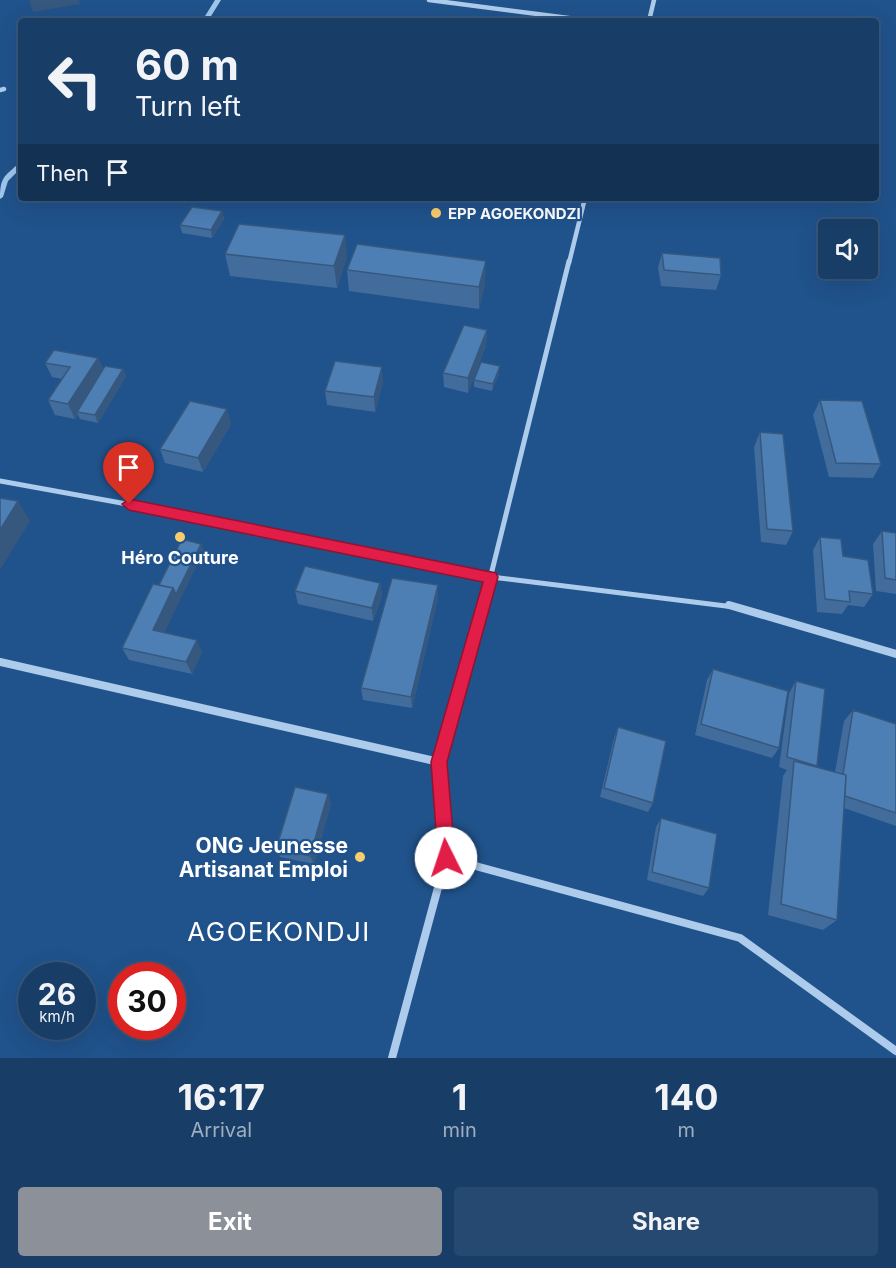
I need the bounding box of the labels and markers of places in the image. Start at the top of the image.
place label: EPP AGOEKONDZI [448,204,581,223]
marker: EPP AGOEKONDZI [429,206,443,220]
pin [103,442,154,504]
marker: Héro Couture [173,530,187,544]
place label: Héro Couture [121,547,239,568]
place label: ONG Jeunesse Artisanat Emploi [179,833,348,882]
marker: ONG Jeunesse Artisanat Emploi [353,850,367,864]

